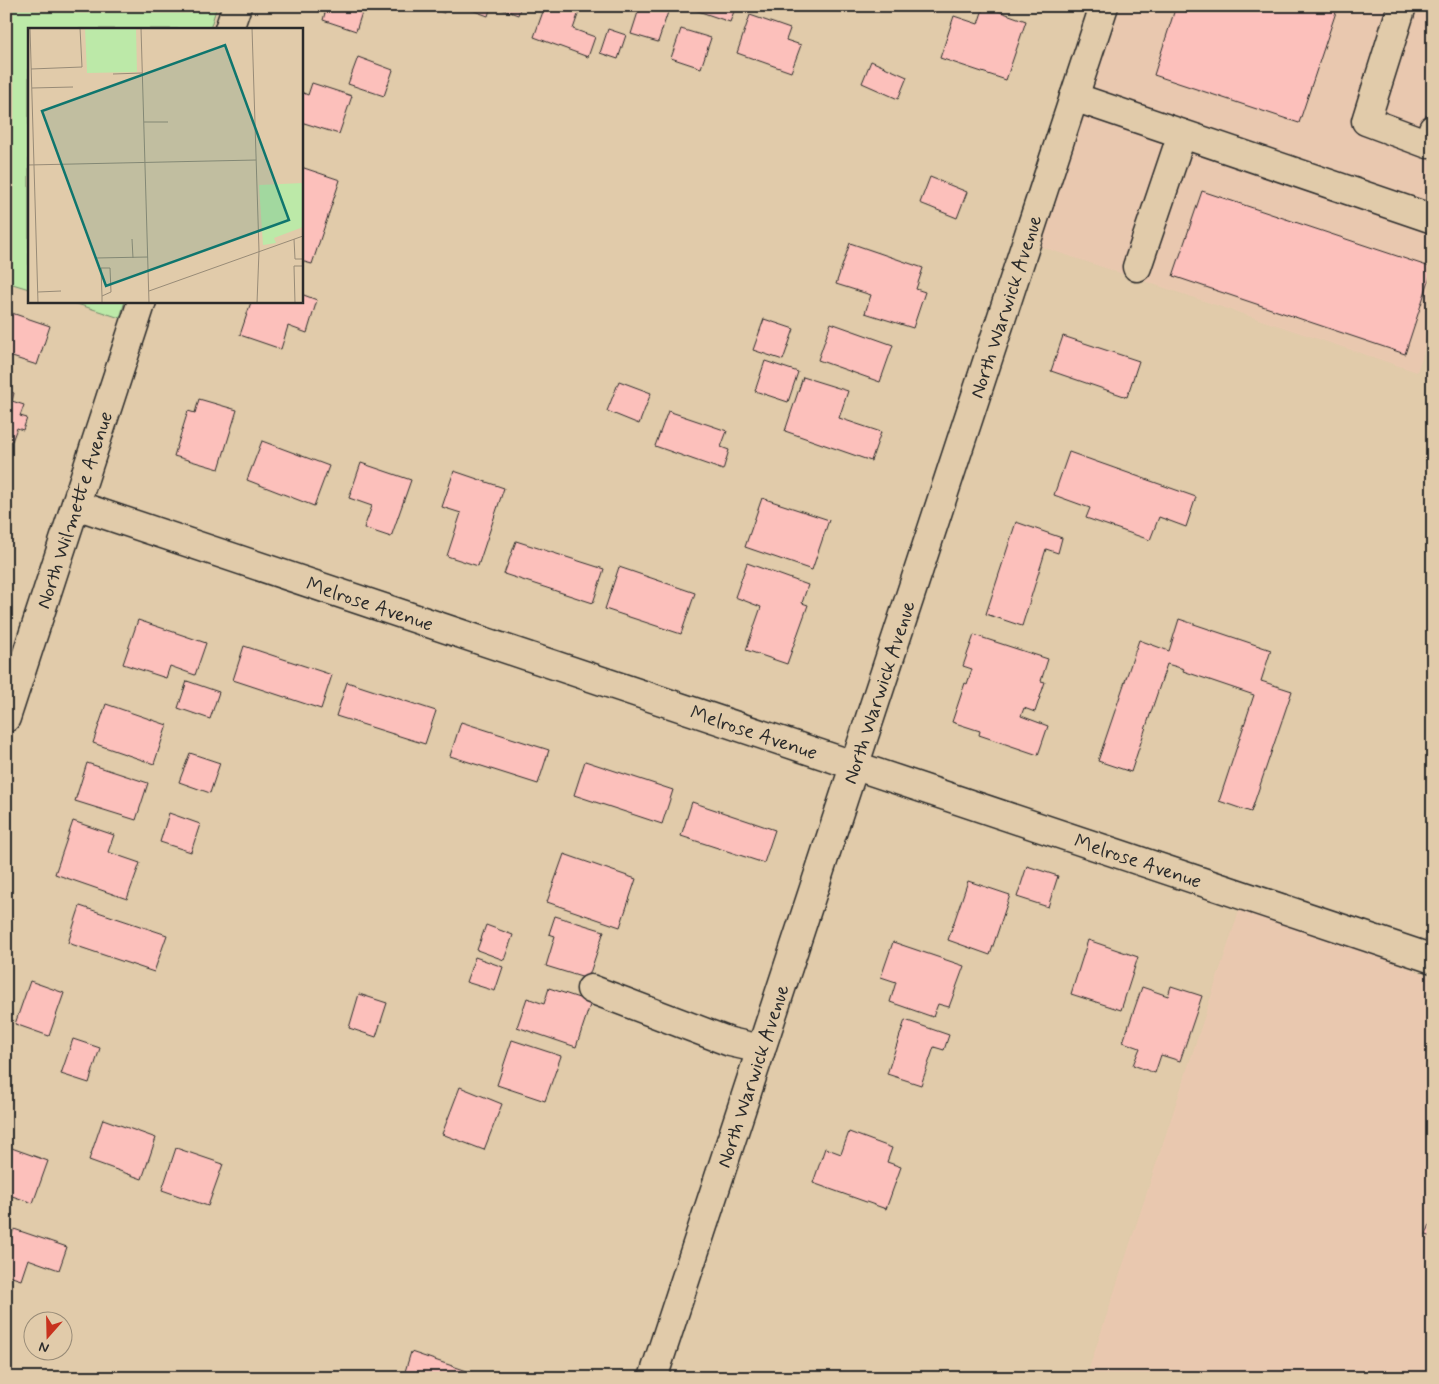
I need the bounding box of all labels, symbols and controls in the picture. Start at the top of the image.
inset map [28,28,302,302]
street label: North Warwick Avenue [964,212,1049,402]
street label: North Wilmette Avenue [31,408,120,612]
street label: Melrose Avenue [302,571,437,639]
street label: North Warwick Avenue [837,597,923,788]
street label: Melrose Avenue [686,699,821,767]
street label: Melrose Avenue [1071,828,1205,896]
street label: North Warwick Avenue [711,981,796,1172]
north arrow [22,1312,72,1362]
text: N [36,1337,51,1357]

